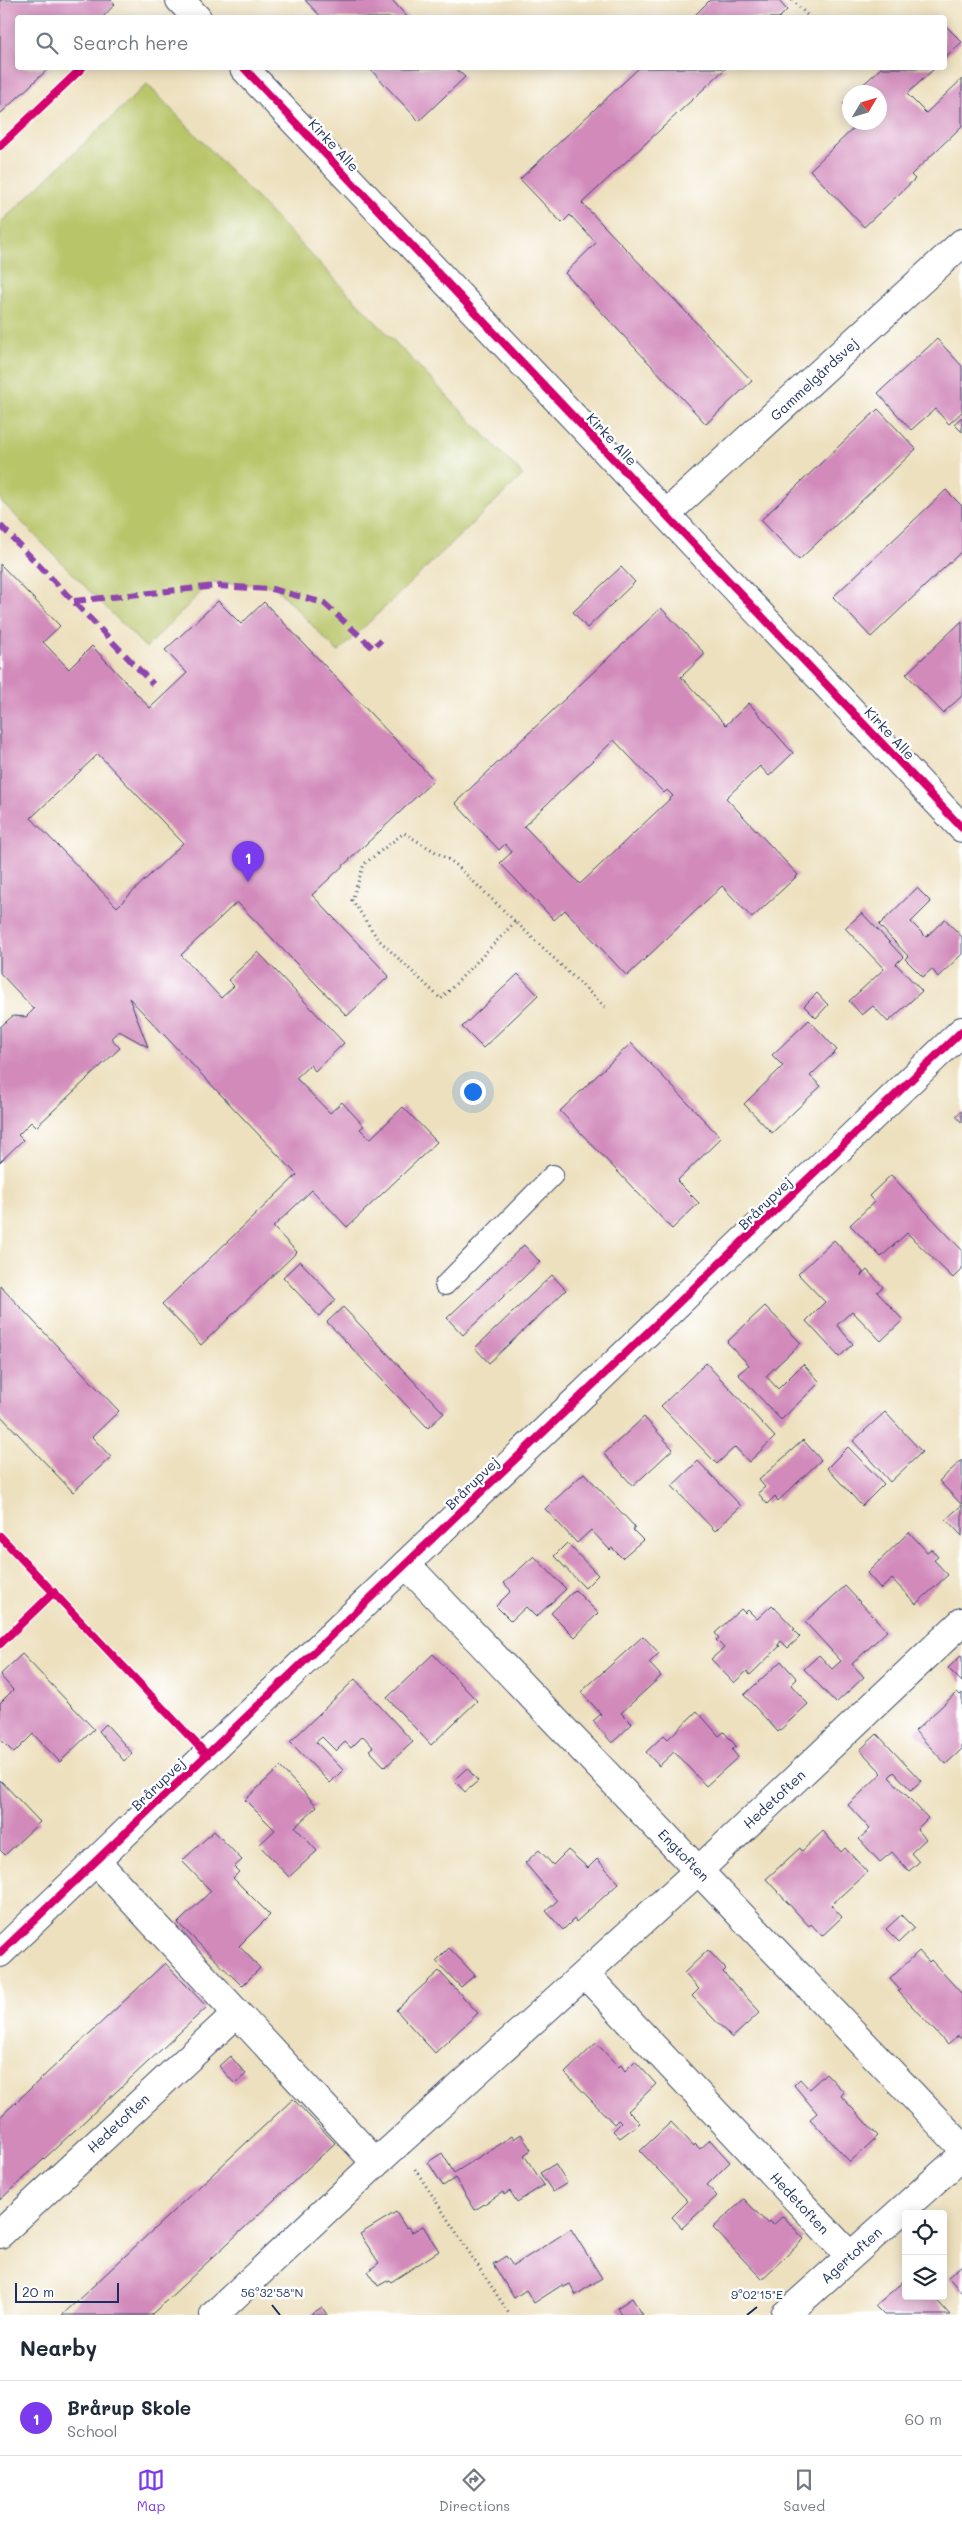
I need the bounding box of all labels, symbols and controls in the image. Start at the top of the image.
search box [15,15,947,70]
icon: search [33,29,61,57]
text: Search here [73,30,189,55]
north arrow [842,85,887,130]
street label: Kirke Alle [305,114,363,176]
street label: Gammelgårdsvej [766,333,862,425]
street label: Kirke Alle [583,408,641,470]
street label: Kirke Alle [861,702,919,764]
pin: 1 [232,841,264,882]
your location [460,1079,486,1105]
street label: Brårupvej [734,1172,796,1234]
street label: Brårupvej [441,1452,503,1514]
street label: Brårupvej [127,1753,189,1815]
street label: Hedetoften [739,1765,809,1833]
street label: Engtoften [654,1825,714,1885]
street label: Hedetoften [83,2089,153,2157]
street label: Hedetoften [766,2168,834,2238]
map controls [902,2210,947,2300]
button: locate [902,2210,947,2255]
street label: Agertoften [816,2223,886,2287]
button: layers [902,2255,947,2300]
scale bar [15,2280,119,2303]
text: 20 m [22,2282,54,2301]
text: 56°32'58"N [241,2284,303,2300]
text: 9°02'15"E [731,2286,783,2302]
text: Nearby [20,2334,97,2361]
text: Brårup Skole [67,2395,191,2420]
text: 1 [32,2408,40,2429]
text: 60 m [905,2408,942,2429]
text: School [67,2420,117,2441]
tab: Map [137,2466,165,2515]
tab: Directions [439,2466,510,2515]
tab: Saved [784,2466,825,2515]

